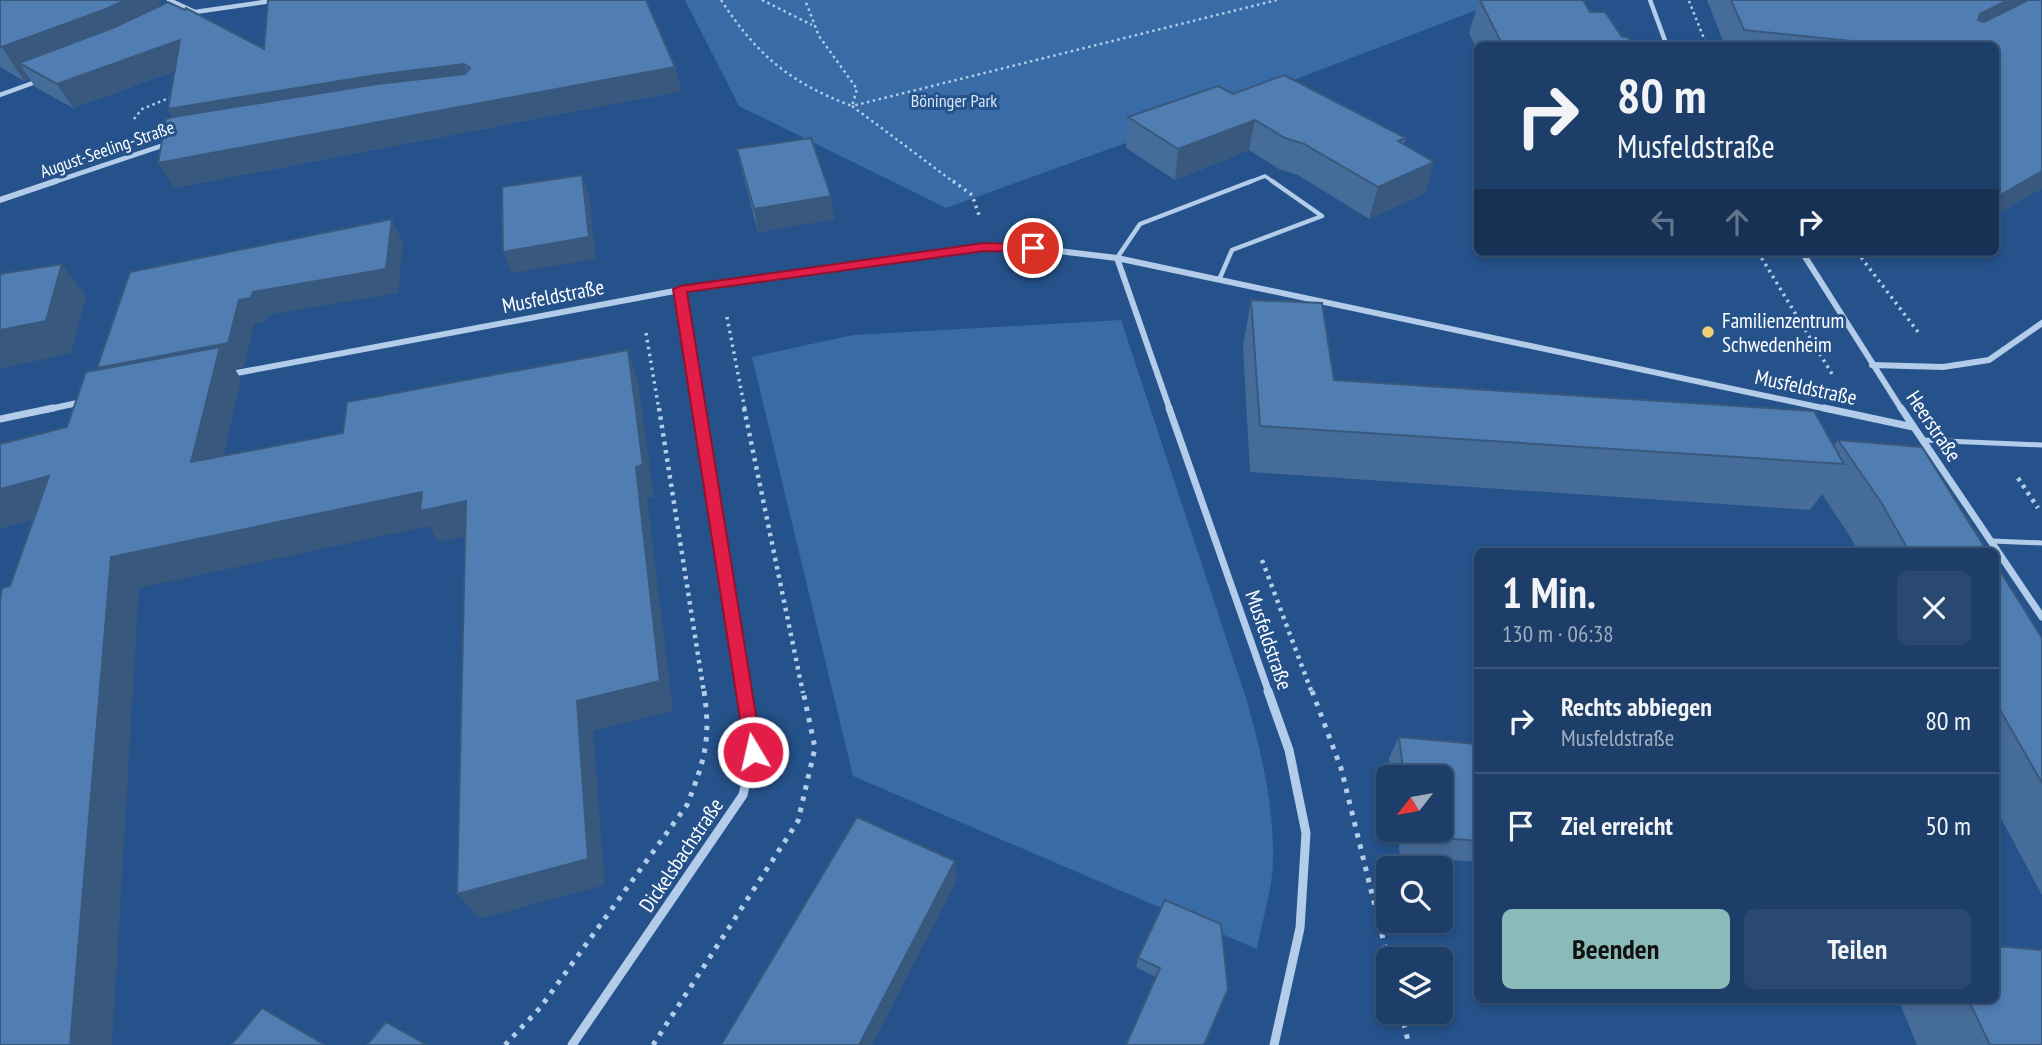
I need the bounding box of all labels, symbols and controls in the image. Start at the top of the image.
text: 80 m [1617,63,1706,127]
icon: right [1502,70,1593,161]
park label: Böninger Park [911,89,997,112]
street label: August-Seeling-Straße [37,115,177,183]
text: Musfeldstraße [1617,125,1775,167]
icon: left [1645,203,1683,241]
icon: ahead [1718,203,1756,241]
icon: right [1791,203,1829,241]
pin [1003,218,1063,278]
icon: arrive [1014,229,1052,267]
street label: Musfeldstraße [500,273,606,319]
place label: Familienzentrum Schwedenheim [1722,307,1844,358]
marker: Familienzentrum Schwedenheim [1700,324,1716,340]
street label: Musfeldstraße [1753,363,1859,411]
street label: Heerstraße [1900,385,1968,467]
text: 1 Min. [1502,565,1596,620]
button: close [1897,571,1971,645]
street label: Musfeldstraße [1239,587,1299,693]
text: 130 m · 06:38 [1502,619,1614,648]
text: Rechts abbiegen [1561,690,1712,723]
icon: right [1502,702,1540,740]
text: 80 m [1925,704,1971,737]
position arrow [716,715,790,789]
text: Musfeldstraße [1561,723,1674,752]
north arrow [1376,765,1452,842]
map controls [1376,765,1453,1024]
street label: Dickelsbachstraße [633,793,729,917]
icon: arrive [1502,807,1540,845]
text: Ziel erreicht [1561,809,1673,842]
text: 50 m [1925,809,1971,842]
button: search [1376,856,1453,933]
button: Beenden [1502,909,1730,989]
button: Teilen [1744,909,1971,989]
button: layers [1376,947,1453,1024]

